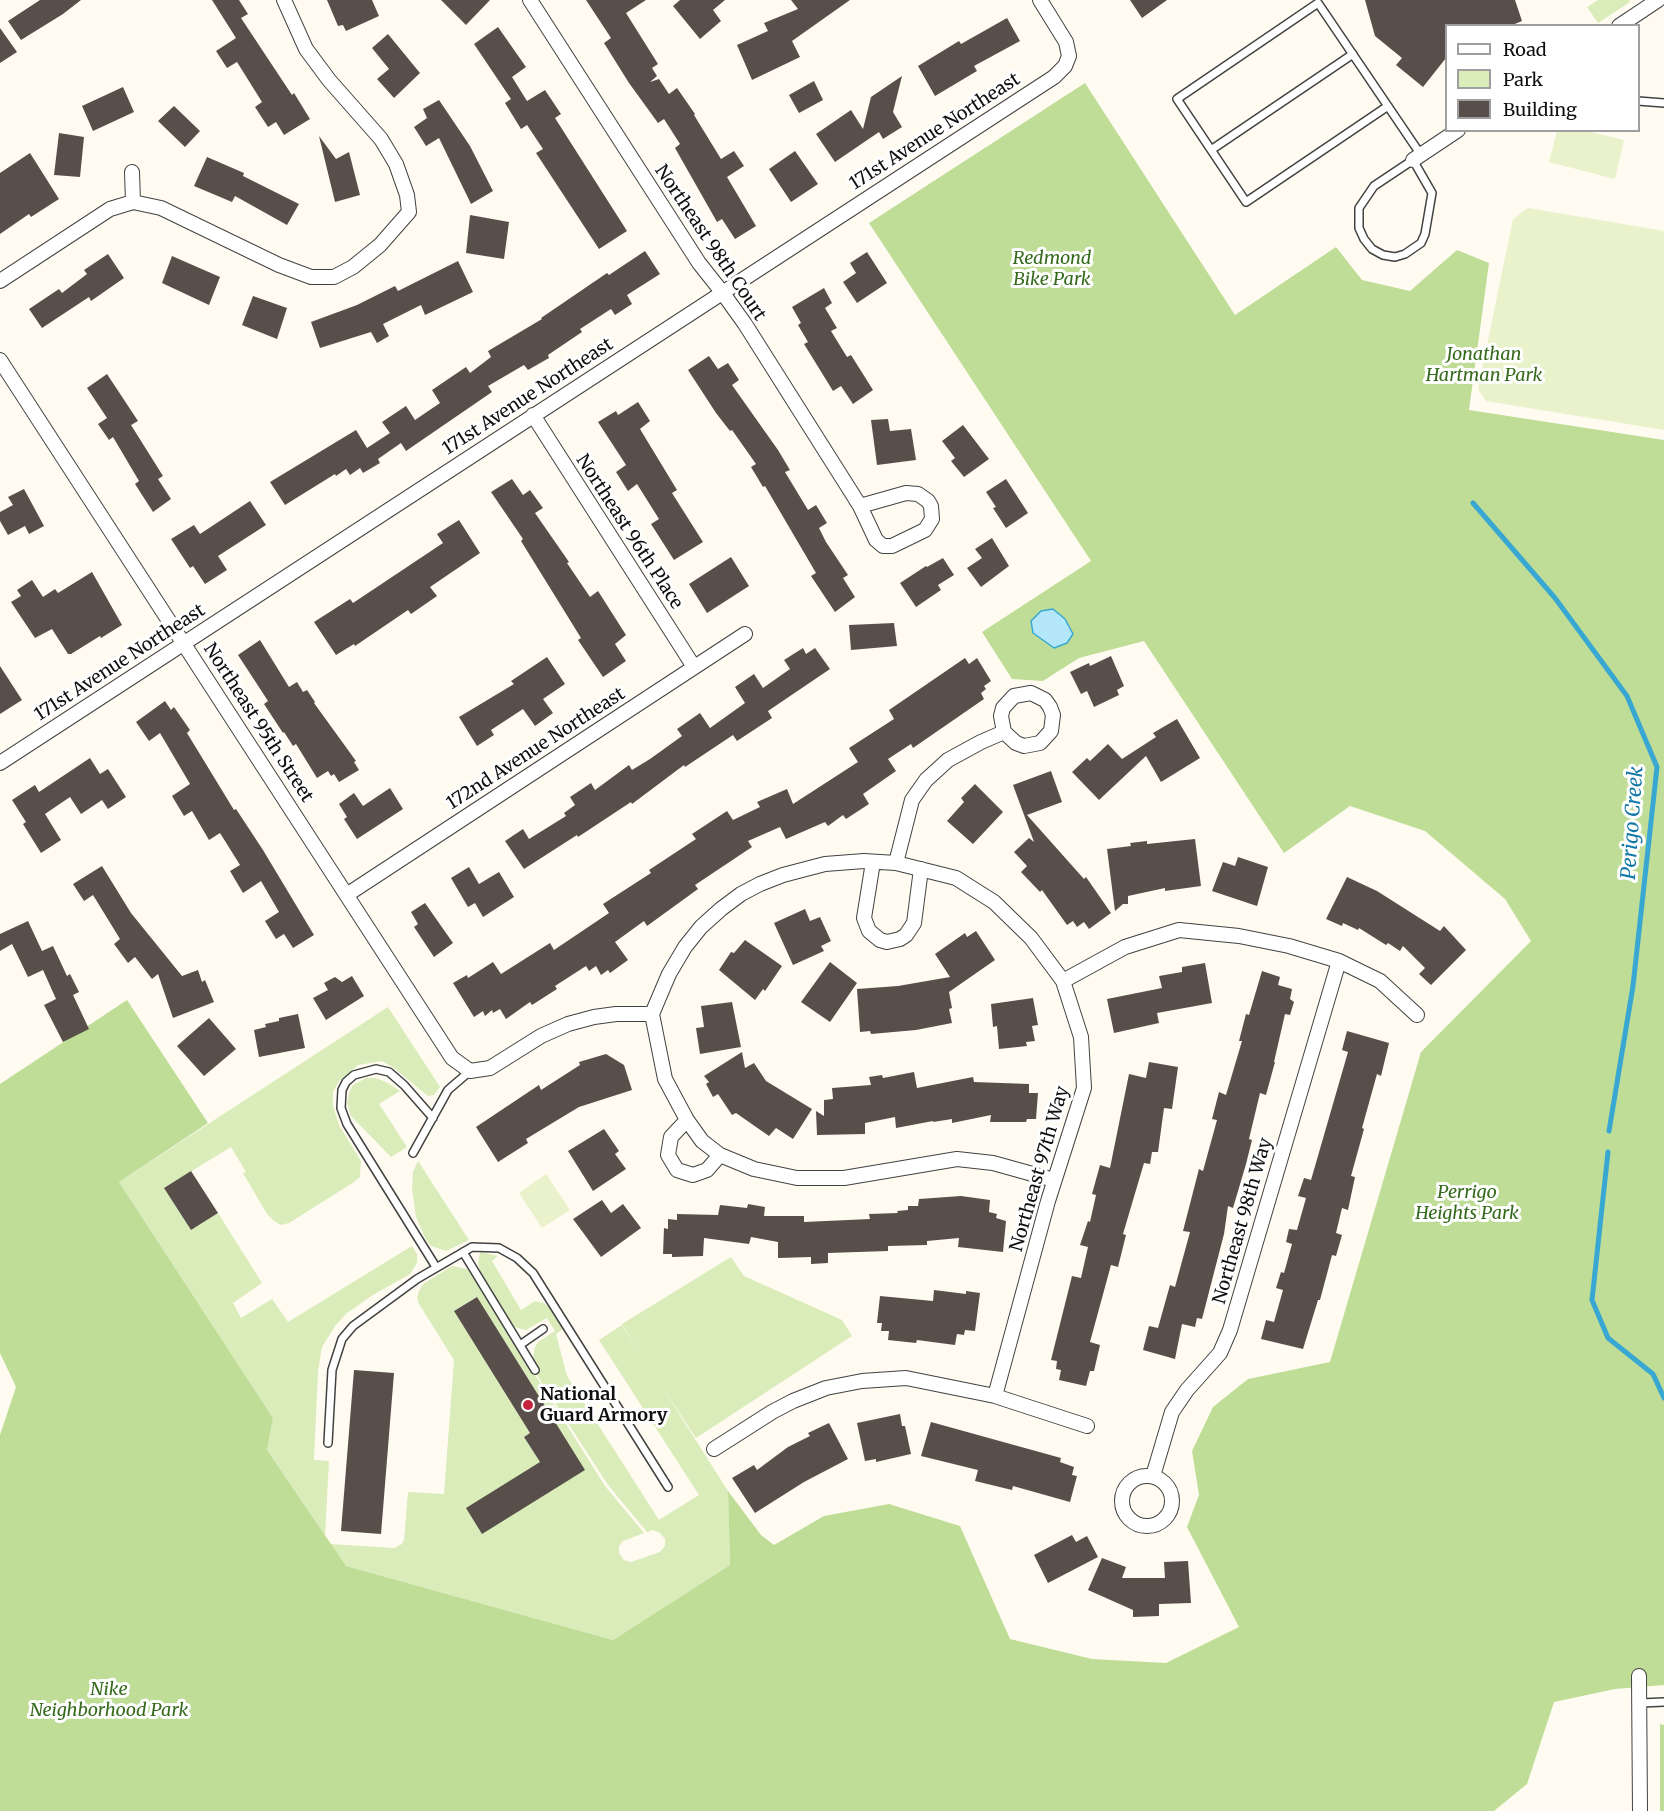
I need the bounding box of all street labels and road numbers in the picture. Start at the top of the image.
street label: 171st Avenue Northeast [846,69,1024,195]
street label: Northeast 98th Court [650,161,770,325]
street label: 171st Avenue Northeast [439,334,617,460]
street label: Northeast 96th Place [571,451,687,613]
street label: 171st Avenue Northeast [31,600,209,726]
street label: Northeast 95th Street [198,639,318,807]
street label: 172nd Avenue Northeast [443,683,629,815]
street label: Northeast 97th Way [1006,1084,1074,1254]
street label: Northeast 98th Way [1209,1135,1277,1307]

